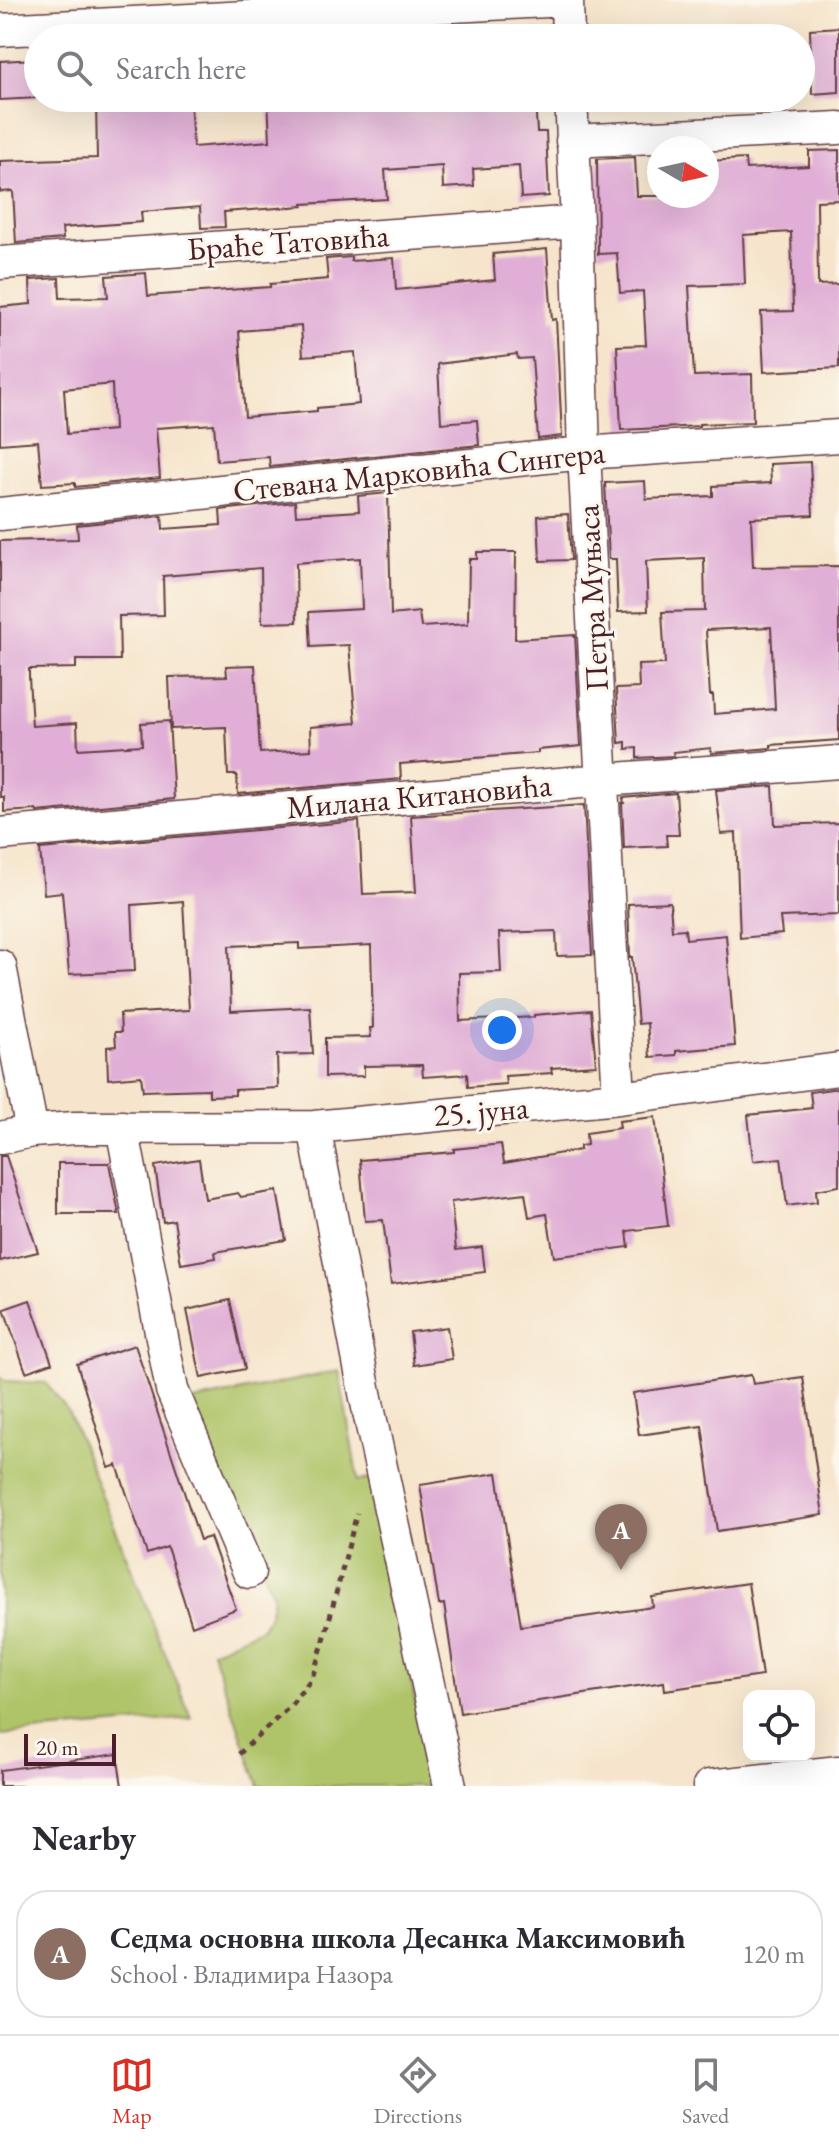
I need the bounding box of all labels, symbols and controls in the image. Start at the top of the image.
search box [24,24,815,112]
icon: search [52,46,96,90]
text: Search here [116,49,246,88]
north arrow [647,136,719,208]
street label: Браће Татовића [185,214,391,270]
street label: Стевана Марковића Сингера [231,431,607,511]
street label: Петра Муњаса [566,503,618,692]
street label: Милана Китановића [285,763,554,829]
your location [482,1010,522,1050]
street label: 25. јуна [432,1086,530,1136]
pin: A [595,1504,647,1570]
map controls [743,1690,815,1762]
button: locate [743,1690,815,1762]
scale bar [24,1730,116,1766]
text: 20 m [36,1733,79,1762]
text: Nearby [32,1816,136,1860]
text: Седма основна школа Десанка Максимовић [110,1918,686,1957]
text: A [51,1937,69,1971]
text: 120 m [742,1937,805,1971]
text: School · Владимира Назора [110,1957,393,1991]
tab: Map [110,2053,154,2130]
tab: Directions [374,2053,462,2130]
tab: Saved [682,2053,729,2130]

